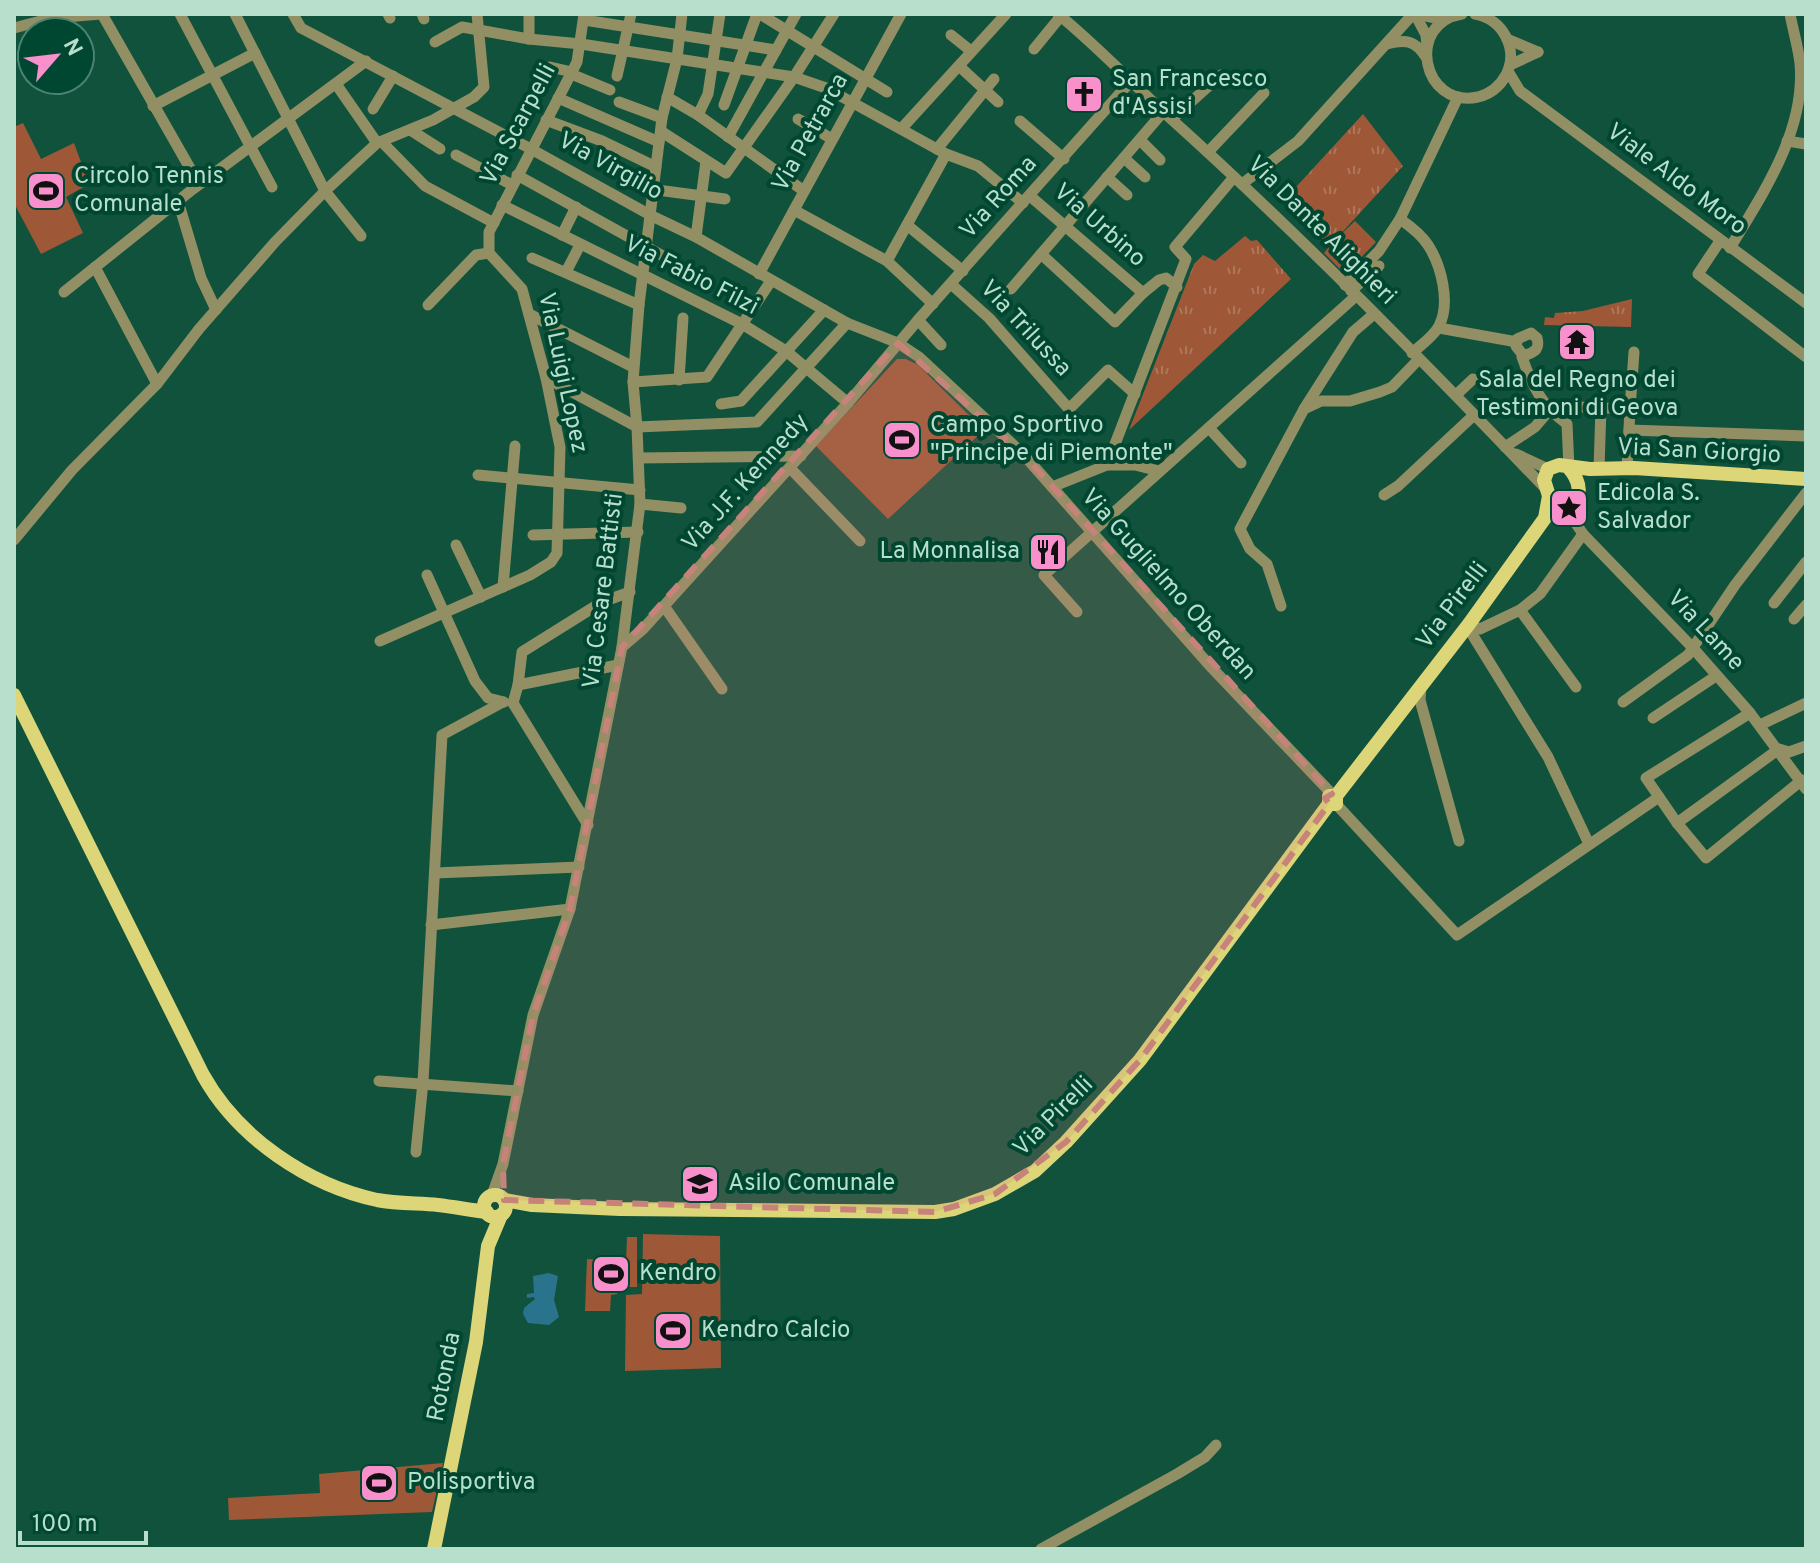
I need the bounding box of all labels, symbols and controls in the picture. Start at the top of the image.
north arrow [16,16,96,96]
text: N [56,34,87,61]
street label: Via Scarpelli [474,59,564,191]
place label: San Francesco d'Assisi [1112,65,1267,123]
street label: Via Petrarca [766,68,856,198]
church icon: San Francesco d'Assisi [1063,73,1105,115]
street label: Viale Aldo Moro [1600,117,1752,243]
street label: Via Virgilio [552,126,668,208]
street label: Via Roma [954,150,1044,246]
street label: Via Dante Alighieri [1240,150,1402,312]
place label: Circolo Tennis Comunale [74,162,224,220]
sports icon: Circolo Tennis Comunale [25,170,67,212]
street label: Via Urbino [1047,178,1151,274]
street label: Via Fabio Filzi [619,229,763,323]
street label: Via Trilussa [973,275,1077,383]
street label: Via Luigi Lopez [530,290,594,456]
temple icon: Sala del Regno dei Testimoni di Geova [1556,321,1598,363]
place label: Sala del Regno dei Testimoni di Geova [1476,366,1678,424]
street label: Via J.F. Kennedy [676,408,816,558]
place label: Campo Sportivo "Principe di Piemonte" [930,411,1173,469]
sports icon: Campo Sportivo "Principe di Piemonte" [881,419,923,461]
street label: Via San Giorgio [1616,433,1782,471]
place label: Edicola S. Salvador [1597,479,1700,537]
street label: Via Guglielmo Oberdan [1074,483,1262,687]
place icon: Edicola S. Salvador [1548,487,1590,529]
street label: Via Cesare Battisti [577,491,631,691]
restaurant icon: La Monnalisa [1027,531,1069,573]
place label: La Monnalisa [880,537,1020,567]
street label: Via Pirelli [1410,556,1496,656]
street label: Via Lame [1660,584,1750,678]
street label: Via Pirelli [1007,1070,1101,1164]
school or university icon: Asilo Comunale [679,1163,721,1205]
place label: Asilo Comunale [728,1169,895,1199]
sports icon: Kendro [590,1253,632,1295]
place label: Kendro [639,1259,717,1289]
sports icon: Kendro Calcio [652,1310,694,1352]
place label: Kendro Calcio [701,1316,850,1346]
street label: Rotonda [422,1330,468,1424]
sports icon: Polisportiva [358,1462,400,1504]
place label: Polisportiva [407,1468,535,1498]
scale bar [20,1495,146,1545]
text: 100 m [32,1510,98,1540]

